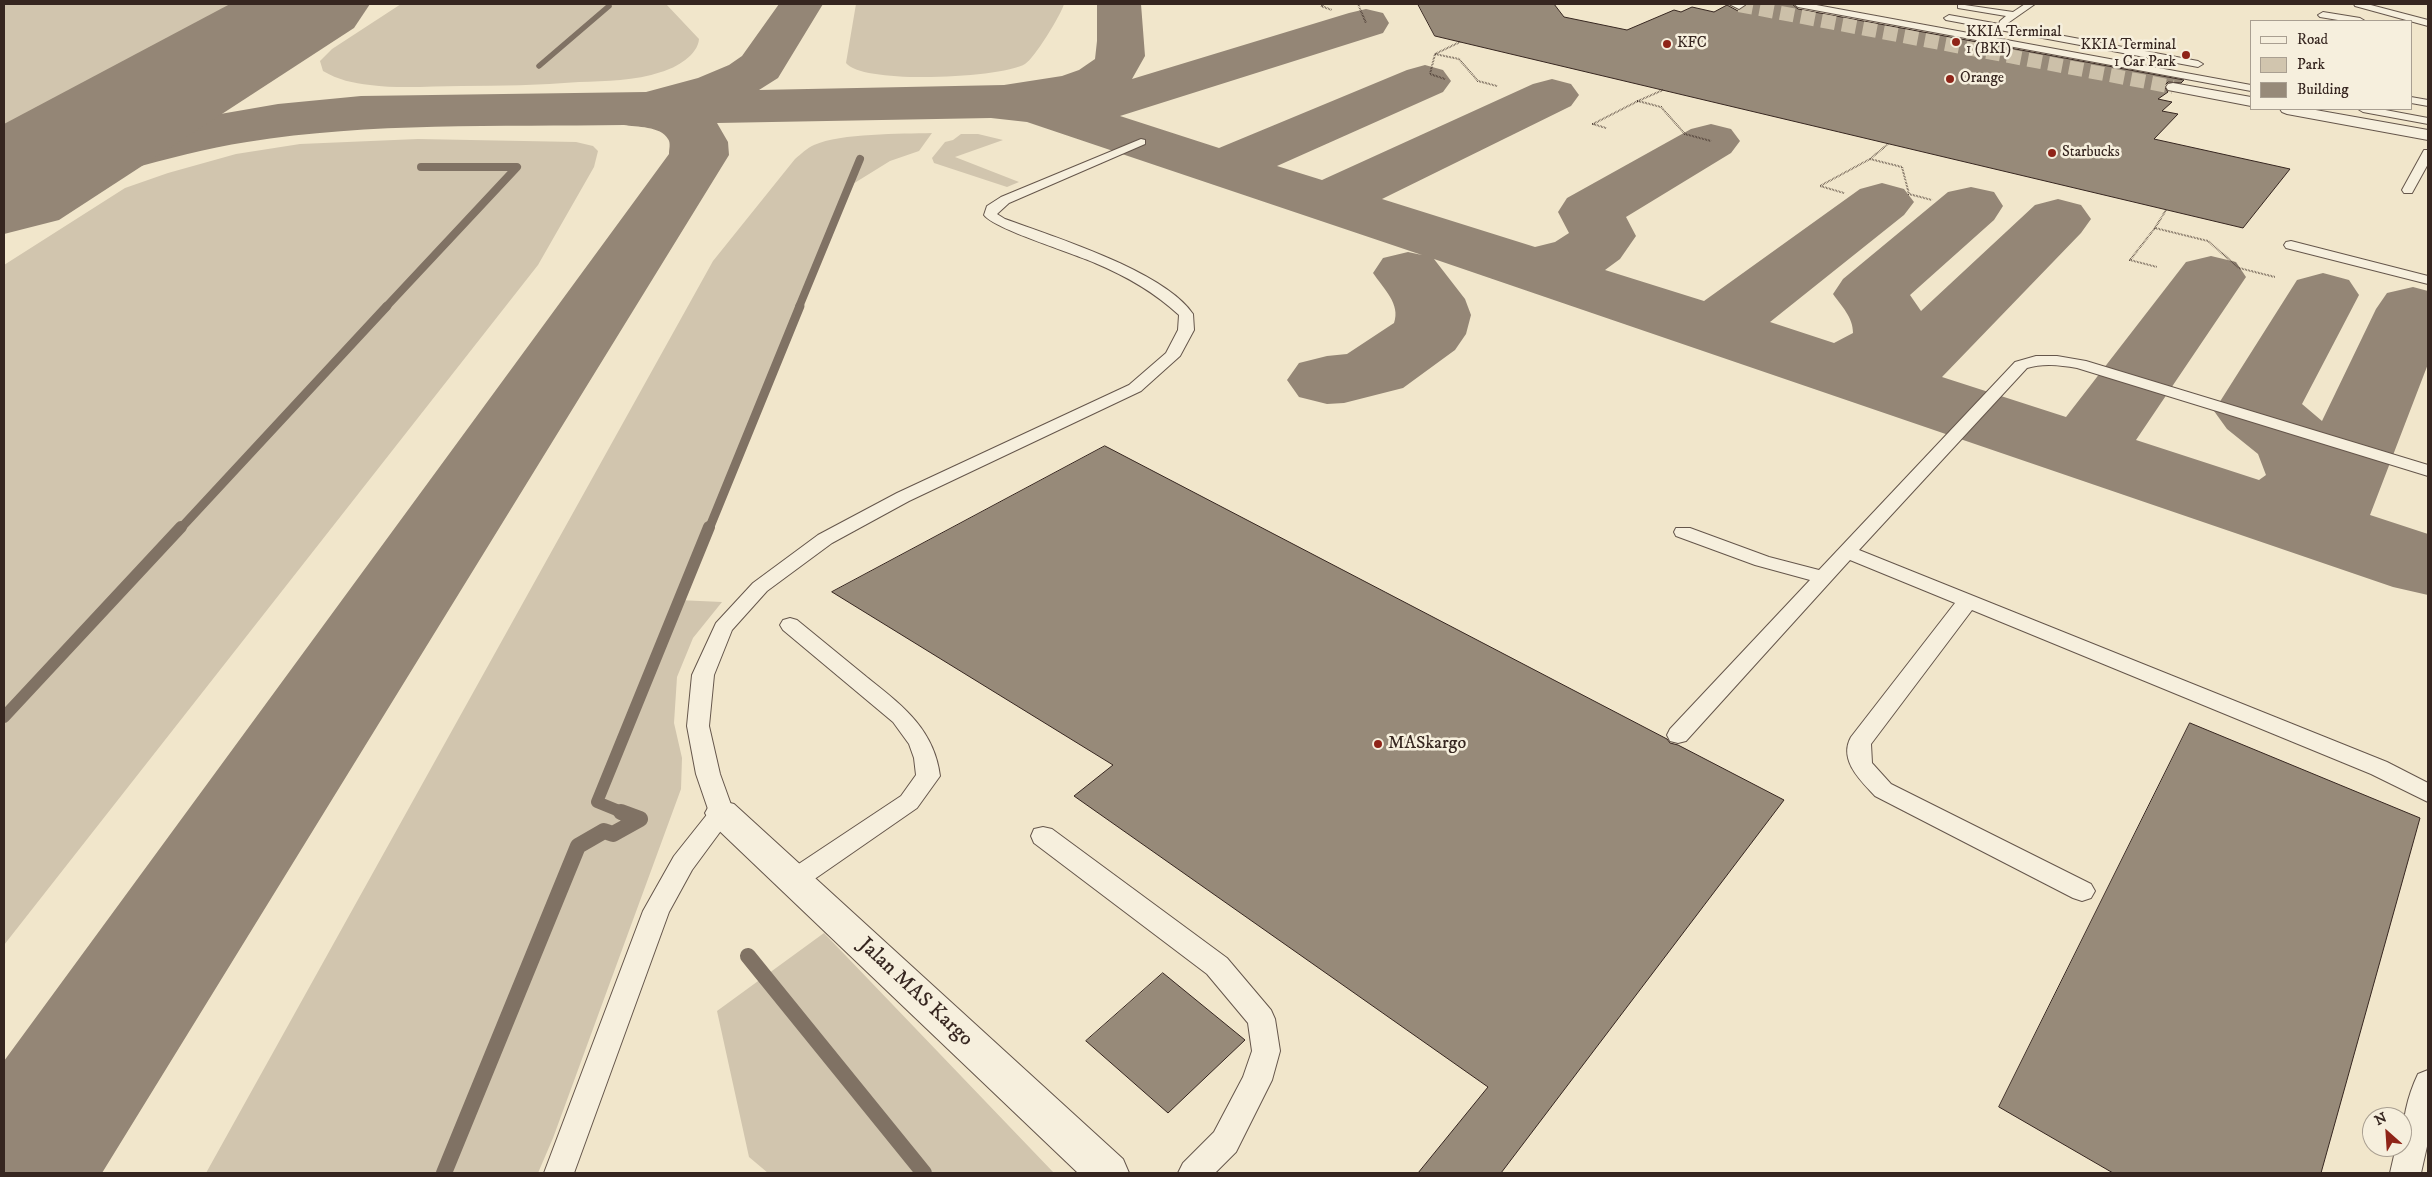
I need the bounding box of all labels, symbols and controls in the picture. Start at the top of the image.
legend [2250,20,2412,110]
place label: KKIA Terminal 1 (BKI) [1966,24,2062,59]
text: Road [2297,30,2328,49]
place label: KFC [1677,35,1707,53]
marker: KKIA Terminal 1 (BKI) [1950,36,1962,48]
place label: KKIA Terminal 1 Car Park [2080,37,2176,72]
marker: KFC [1661,38,1673,50]
marker: KKIA Terminal 1 Car Park [2180,49,2192,61]
text: Park [2297,55,2325,74]
place label: Orange [1960,70,2004,88]
marker: Orange [1944,73,1956,85]
text: Building [2297,80,2349,99]
place label: Starbucks [2062,144,2120,162]
marker: Starbucks [2046,147,2058,159]
place label: MASkargo [1388,733,1466,755]
marker: MASkargo [1372,738,1384,750]
street label: Jalan MAS Kargo [852,933,978,1053]
north arrow [2362,1107,2412,1157]
text: N [2372,1109,2390,1130]

